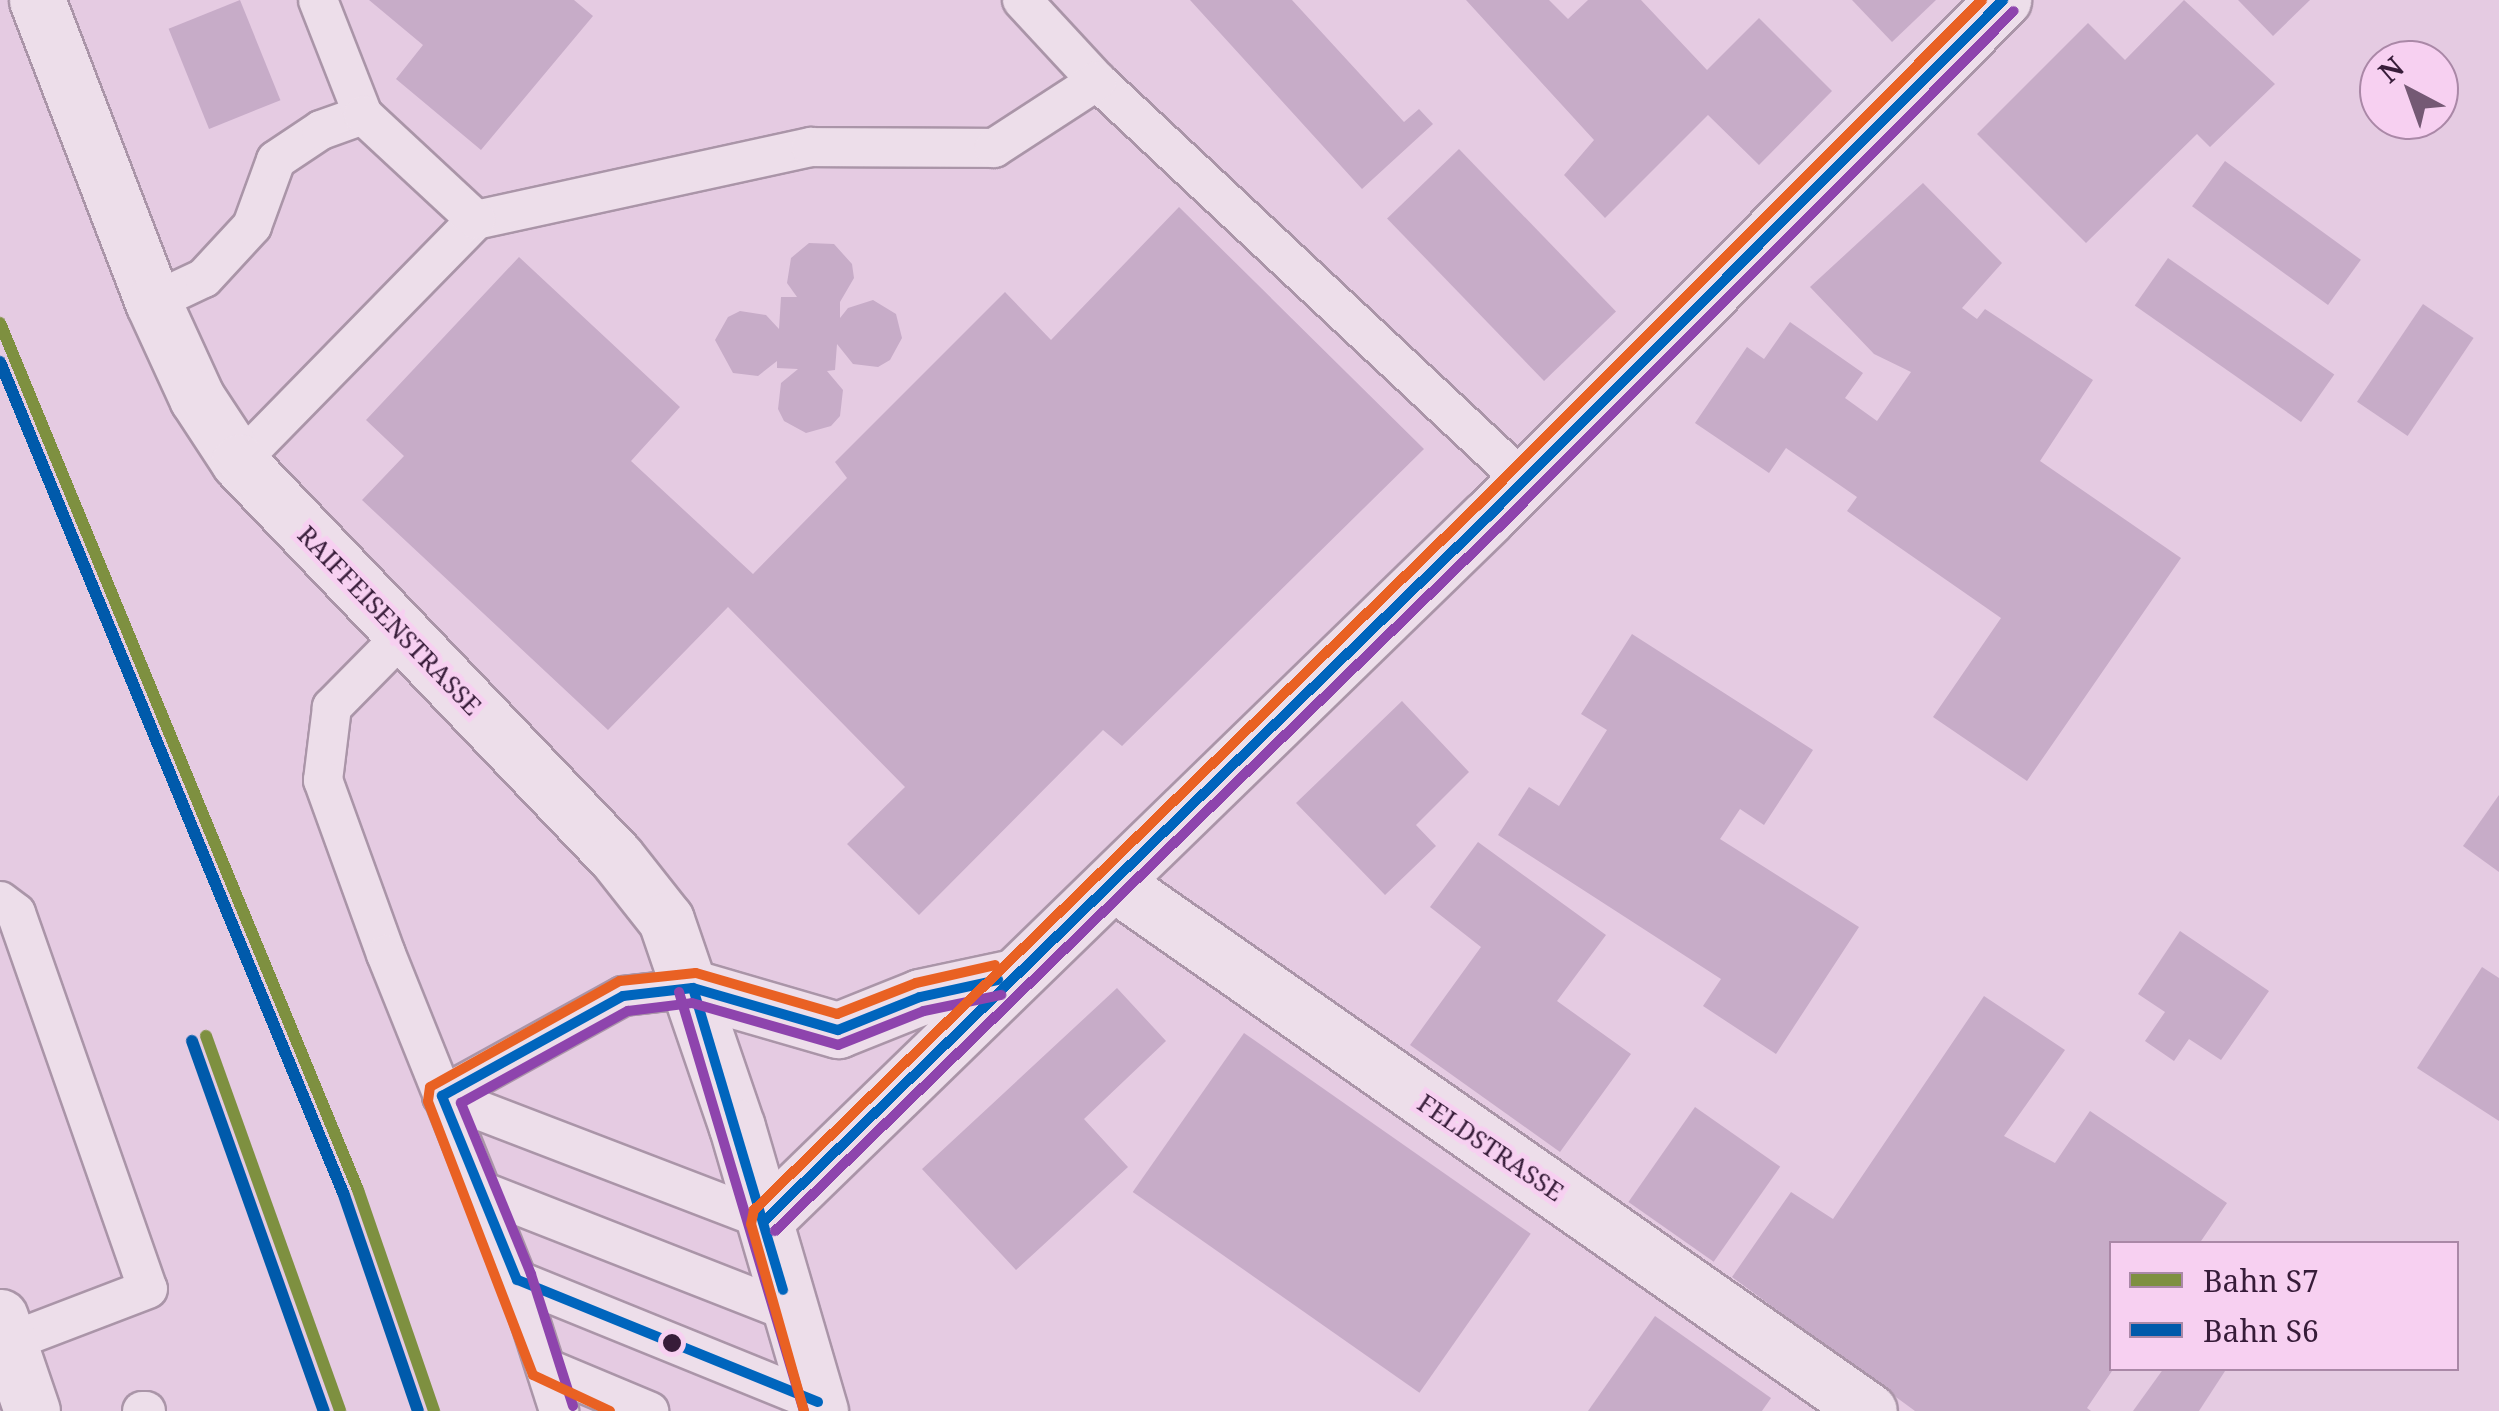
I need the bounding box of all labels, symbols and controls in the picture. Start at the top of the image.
north arrow [2359,40,2459,140]
text: N [2370,47,2411,90]
street label: RAIFFEISENSTRASSE [292,519,488,721]
street label: FELDSTRASSE [1412,1087,1570,1207]
legend [2109,1241,2459,1371]
text: Bahn S7 [2203,1260,2319,1301]
text: Bahn S6 [2203,1310,2319,1351]
unlabelled marker [662,1333,682,1353]

